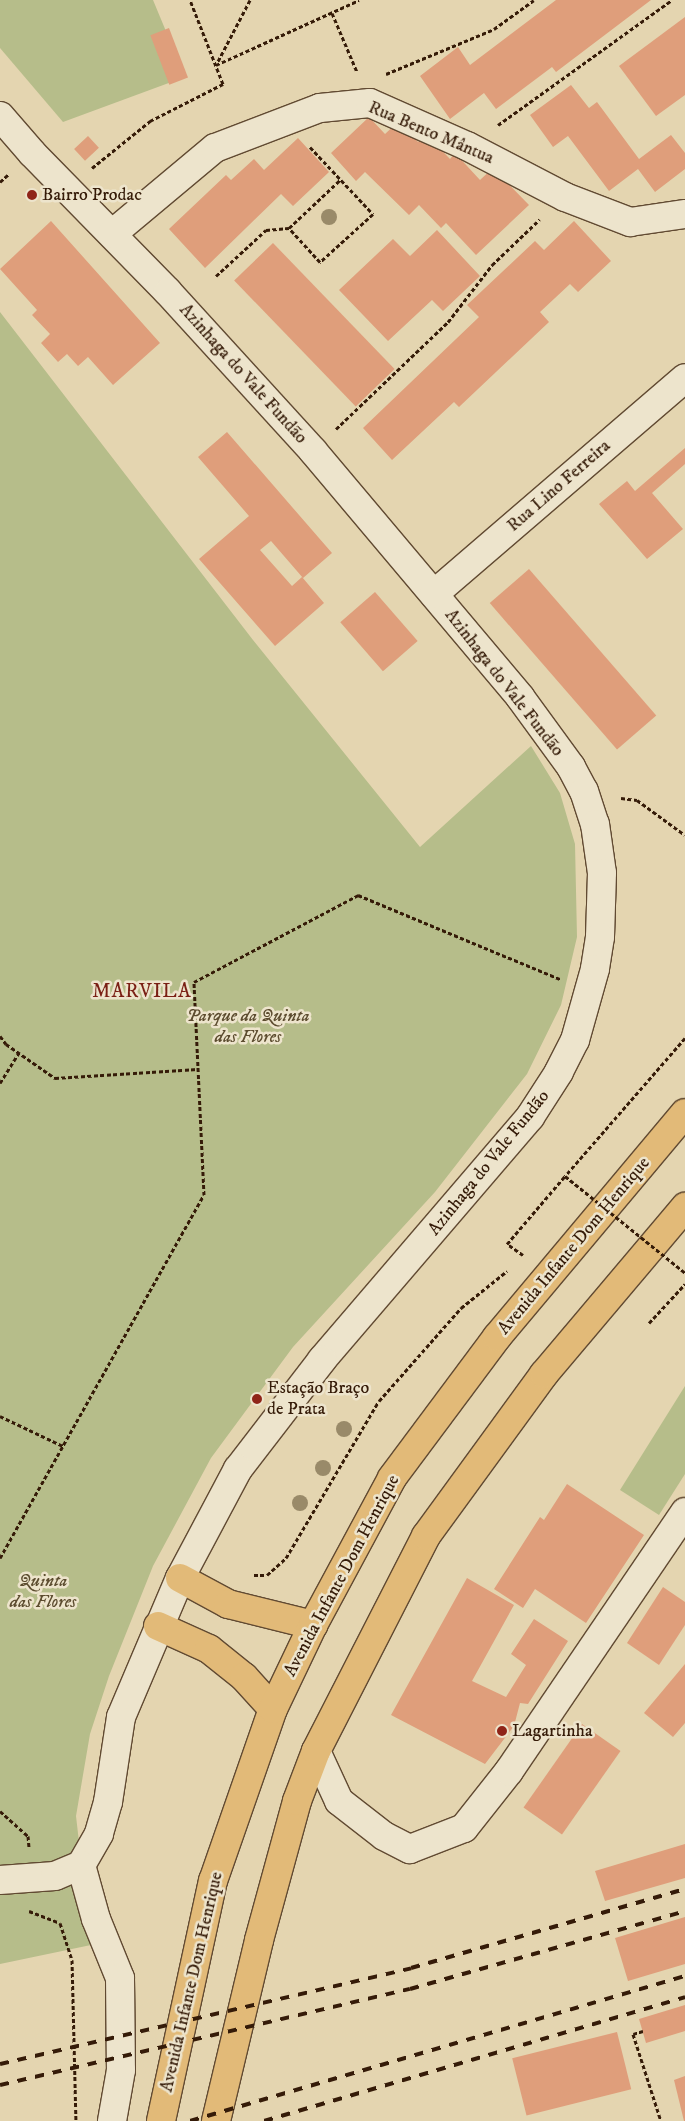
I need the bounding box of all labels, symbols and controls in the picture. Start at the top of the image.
street label: Rua Bento Mântua [365,97,497,169]
place label: Bairro Prodac [42,184,142,206]
marker: Bairro Prodac [26,189,38,201]
street label: Azinhaga do Vale Fundão [174,300,312,448]
street label: Rua Lino Ferreira [503,435,615,537]
street label: Azinhaga do Vale Fundão [440,605,568,761]
district label: MARVILA [91,979,193,1003]
park label: Parque da Quinta das Flores [186,1006,310,1048]
street label: Azinhaga do Vale Fundão [424,1086,554,1240]
street label: Avenida Infante Dom Henrique [493,1153,655,1339]
place label: Estação Braço de Prata [267,1378,369,1420]
marker: Estação Braço de Prata [251,1393,263,1405]
street label: Avenida Infante Dom Henrique [280,1472,404,1680]
park label: Quinta das Flores [10,1571,76,1614]
place label: Lagartinha [512,1720,593,1742]
marker: Lagartinha [496,1725,508,1737]
street label: Avenida Infante Dom Henrique [156,1870,228,2094]

